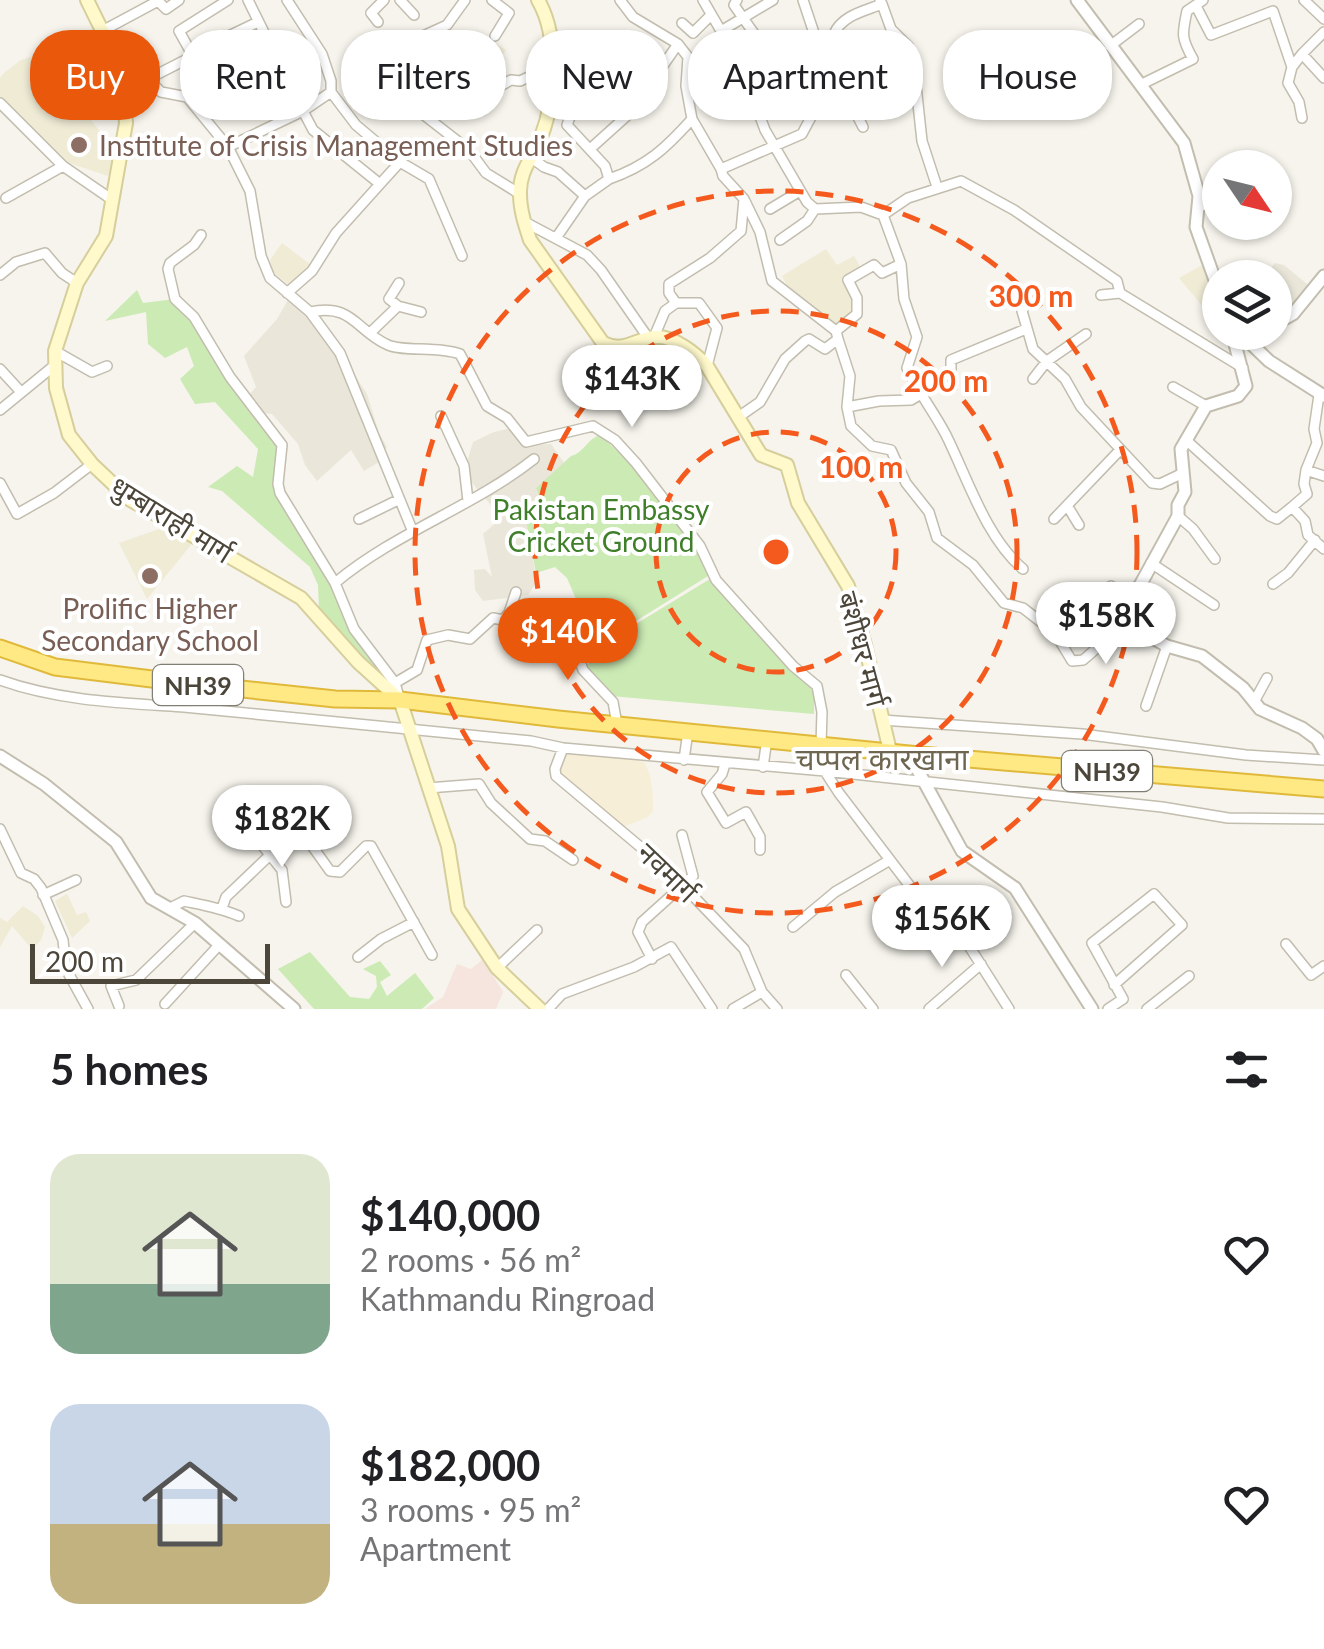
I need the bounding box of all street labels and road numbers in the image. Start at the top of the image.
street label: धुम्बाराही मार्ग [104,468,240,572]
street label: बंशीधर मार्ग [831,588,895,712]
road number: NH39 [153,665,243,705]
road number: NH39 [1062,751,1152,791]
street label: नवमार्ग [631,835,706,910]

